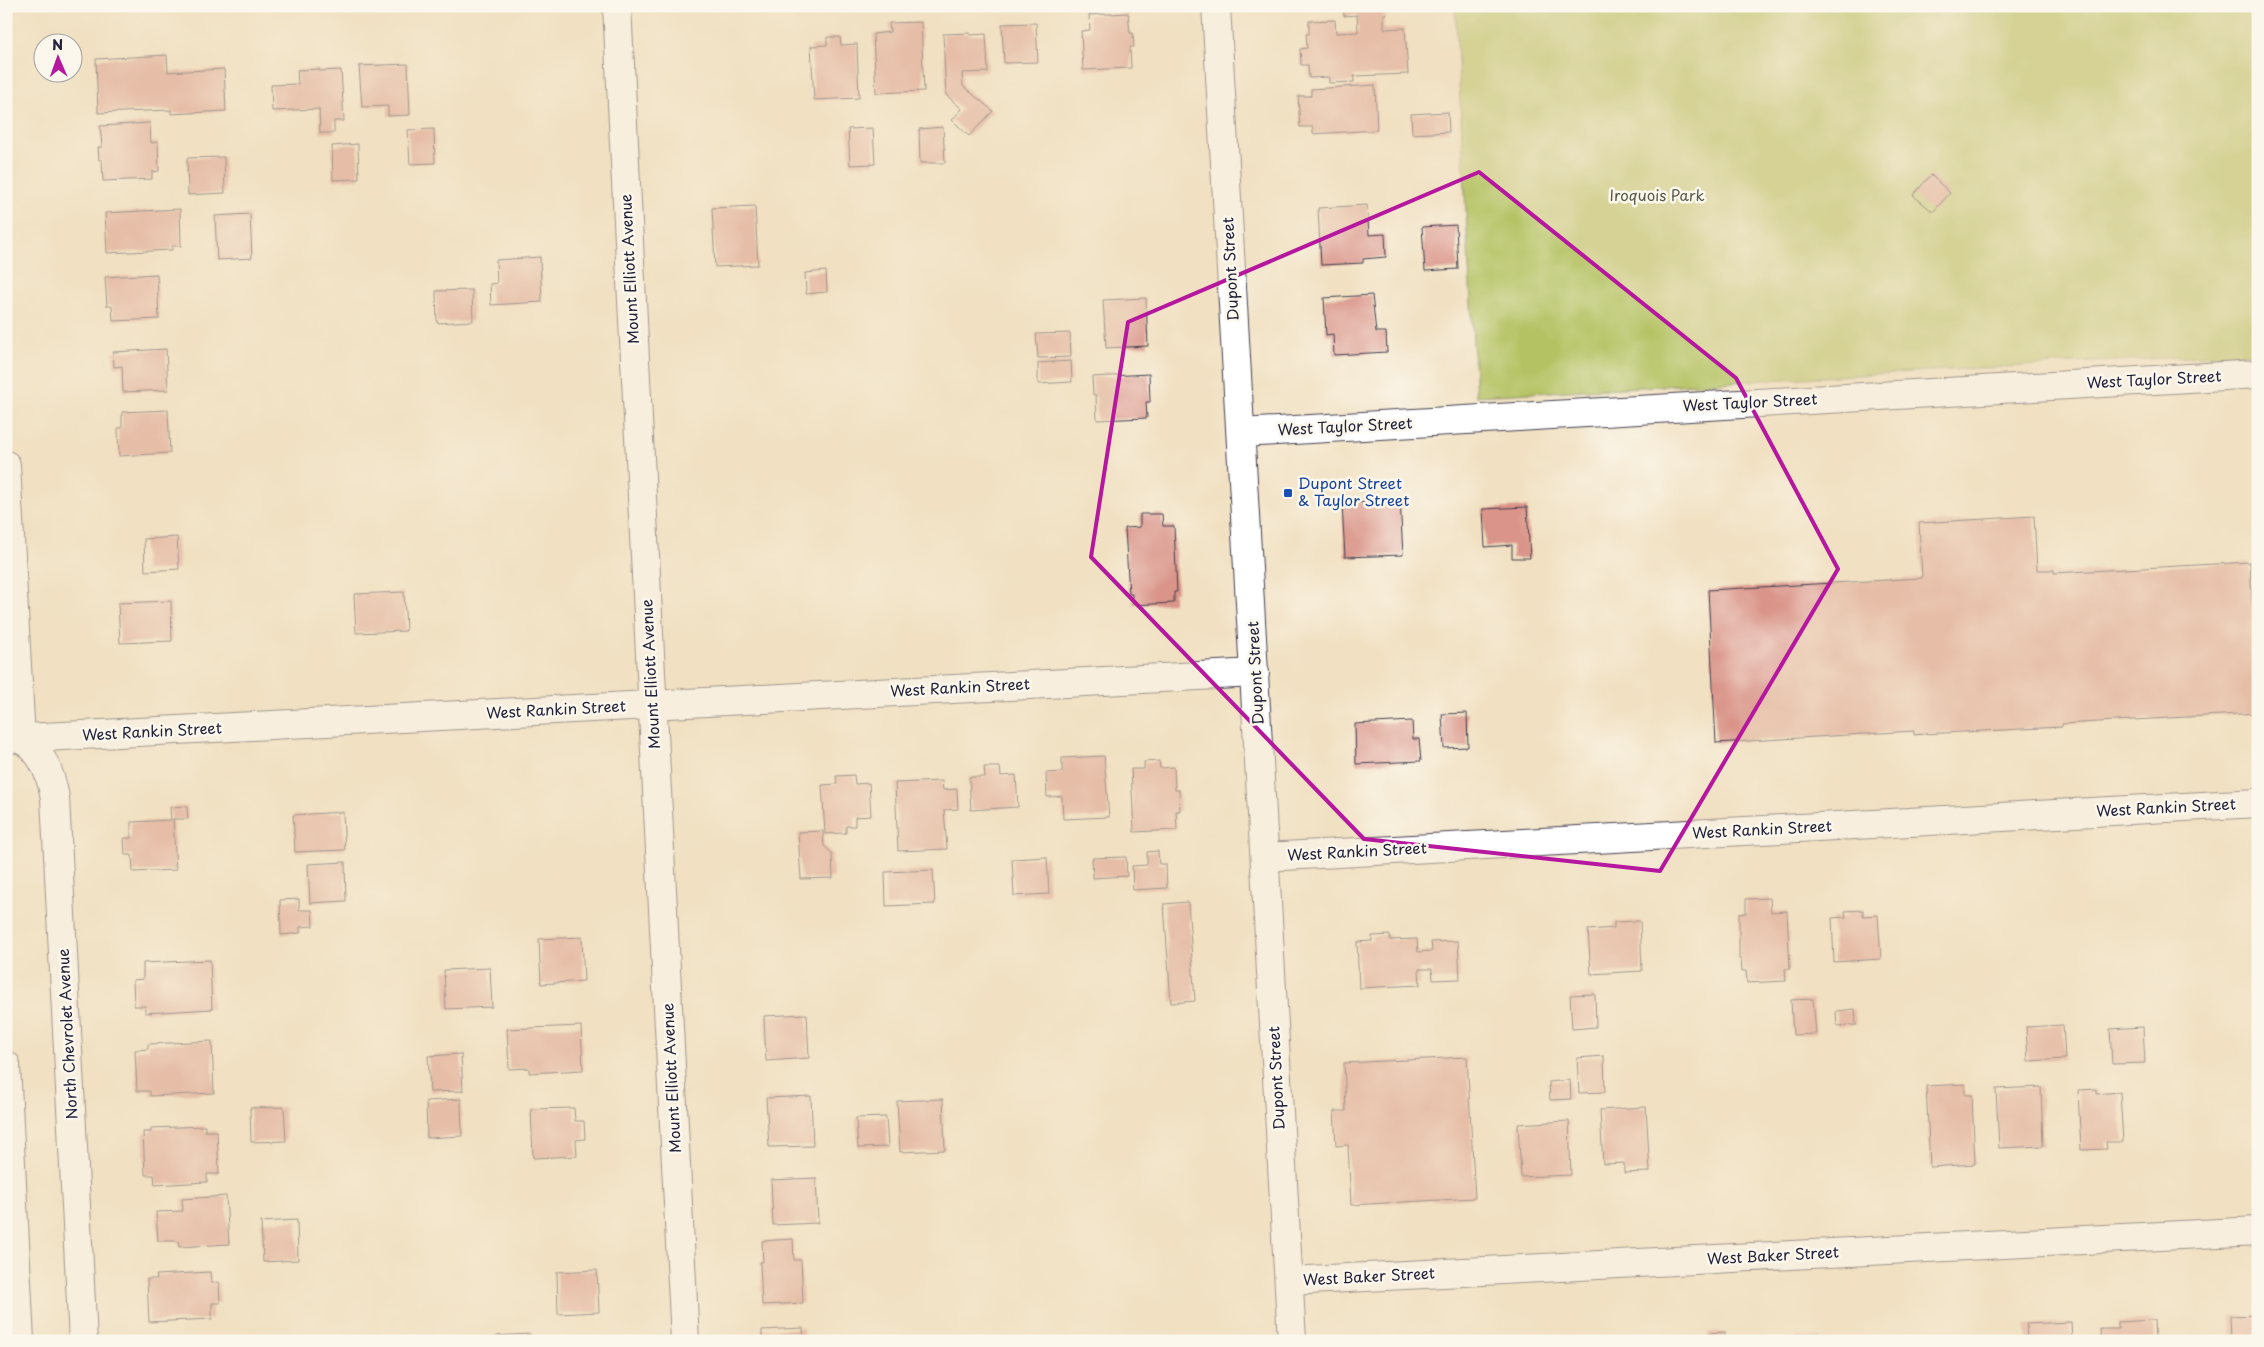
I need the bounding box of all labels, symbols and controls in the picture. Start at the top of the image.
north arrow [32,32,82,82]
text: N [52,34,63,55]
park label: Iroquois Park [1609,183,1705,206]
street label: Mount Elliott Avenue [613,193,644,345]
street label: Dupont Street [1215,217,1244,322]
street label: West Taylor Street [2086,363,2222,394]
street label: West Taylor Street [1682,386,1818,417]
street label: West Taylor Street [1277,410,1413,441]
place label: Dupont Street & Taylor Street [1298,471,1409,511]
marker: Dupont Street & Taylor Street [1282,487,1294,499]
street label: Mount Elliott Avenue [634,598,665,750]
street label: Dupont Street [1240,621,1269,726]
street label: West Rankin Street [890,671,1030,702]
street label: West Rankin Street [486,693,626,724]
street label: West Rankin Street [82,715,222,746]
street label: West Rankin Street [2096,791,2236,822]
street label: West Rankin Street [1692,813,1832,844]
street label: West Rankin Street [1287,835,1427,866]
street label: North Chevrolet Avenue [51,948,82,1120]
street label: Mount Elliott Avenue [655,1002,686,1154]
street label: Dupont Street [1261,1026,1290,1131]
street label: West Baker Street [1706,1240,1839,1269]
street label: West Baker Street [1302,1261,1435,1290]

